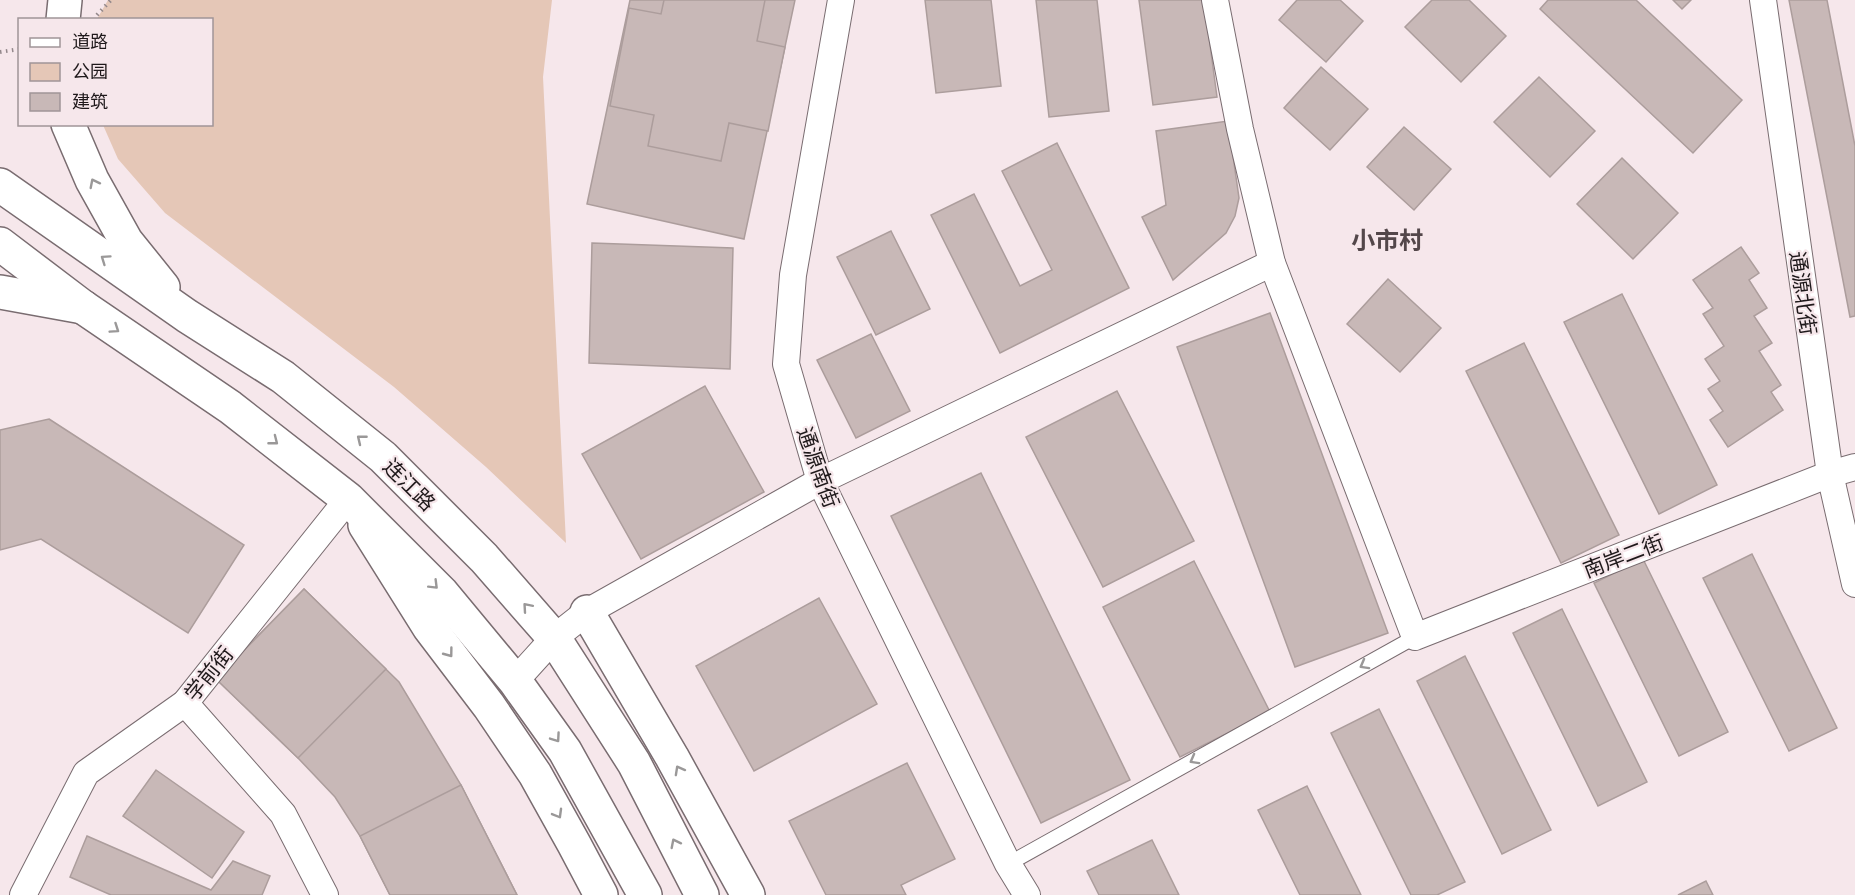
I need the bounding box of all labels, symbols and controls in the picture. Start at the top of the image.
legend [18,18,213,126]
text: 道路 [72,30,108,52]
text: 公园 [72,60,108,82]
text: 建筑 [72,90,108,112]
one-way arrow [90,179,101,189]
district label: 小市村 [1351,225,1423,254]
street label: 通源北街 [1786,250,1822,336]
one-way arrow [100,255,111,266]
one-way arrow [109,321,119,333]
street label: 通源南街 [793,423,845,511]
one-way arrow [267,434,278,445]
one-way arrow [357,436,368,447]
street label: 连江路 [379,453,441,515]
street label: 南岸二街 [1579,528,1667,582]
one-way arrow [427,578,438,589]
one-way arrow [524,603,535,614]
street label: 学前街 [178,641,238,705]
one-way arrow [442,646,453,657]
one-way arrow [1360,658,1370,669]
one-way arrow [549,731,560,742]
one-way arrow [1190,753,1200,765]
one-way arrow [675,766,686,777]
one-way arrow [551,808,562,818]
one-way arrow [671,839,682,849]

